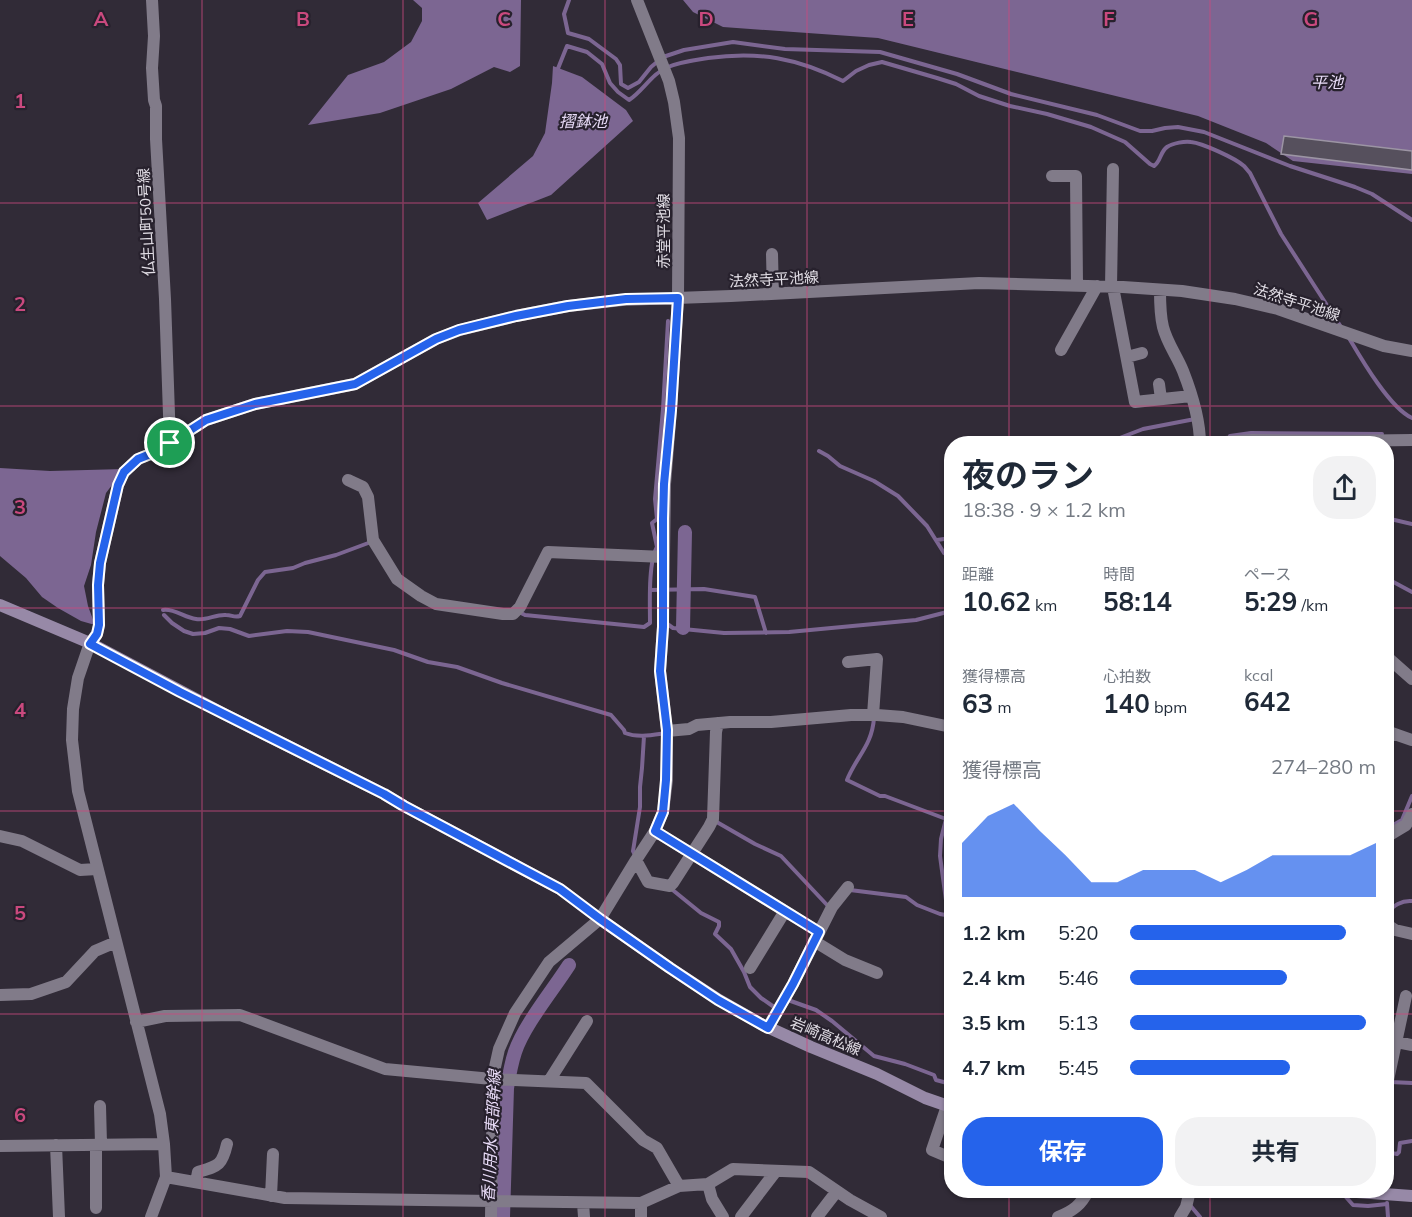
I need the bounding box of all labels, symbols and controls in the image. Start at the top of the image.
text: A [94,6,109,31]
text: B [296,6,310,31]
text: C [497,6,511,31]
text: D [698,6,714,31]
text: E [902,6,914,31]
text: F [1103,6,1115,31]
text: G [1304,6,1318,31]
water label: 平池 [1311,72,1345,92]
text: 1 [14,88,26,113]
water label: 摺鉢池 [559,111,609,131]
street label: 仏生山町50号線 [134,168,158,276]
street label: 赤堂平池線 [654,193,673,269]
street label: 法然寺平池線 [729,267,819,291]
street label: 法然寺平池線 [1251,279,1343,325]
text: 2 [14,291,26,316]
pin [144,417,195,468]
icon: arrive [153,426,186,459]
text: 夜のラン [962,454,1094,495]
button: share [1313,456,1376,519]
text: 3 [14,494,26,519]
text: 18:38 · 9 × 1.2 km [962,497,1126,522]
text: 距離 [962,564,994,584]
text: 時間 [1103,564,1135,584]
text: ペース [1244,564,1291,584]
text: 10.62 [962,585,1031,618]
text: 58:14 [1103,585,1172,618]
text: 5:29 [1244,585,1297,618]
text: km [1031,595,1057,615]
text: /km [1297,595,1328,615]
text: kcal [1244,665,1273,685]
text: 獲得標高 [962,666,1026,686]
text: 心拍数 [1103,666,1151,686]
text: 642 [1244,685,1291,718]
text: 63 [962,687,993,720]
text: 140 [1103,687,1150,720]
text: 4 [14,697,26,722]
text: m [993,697,1011,717]
text: bpm [1150,697,1187,717]
text: 274–280 m [1271,754,1376,779]
text: 獲得標高 [962,757,1042,782]
text: 5 [14,900,26,925]
text: 1.2 km [962,920,1025,945]
text: 5:20 [1058,920,1099,945]
text: 2.4 km [962,965,1025,990]
text: 5:46 [1058,965,1099,990]
text: 3.5 km [962,1010,1025,1035]
text: 5:13 [1058,1010,1099,1035]
street label: 岩崎高松線 [788,1013,864,1059]
text: 4.7 km [962,1055,1025,1080]
text: 5:45 [1058,1055,1099,1080]
water label: 香川用水 東部幹線 [478,1067,505,1203]
text: 6 [14,1102,26,1127]
button: 保存 [962,1117,1163,1186]
button: 共有 [1175,1117,1376,1186]

